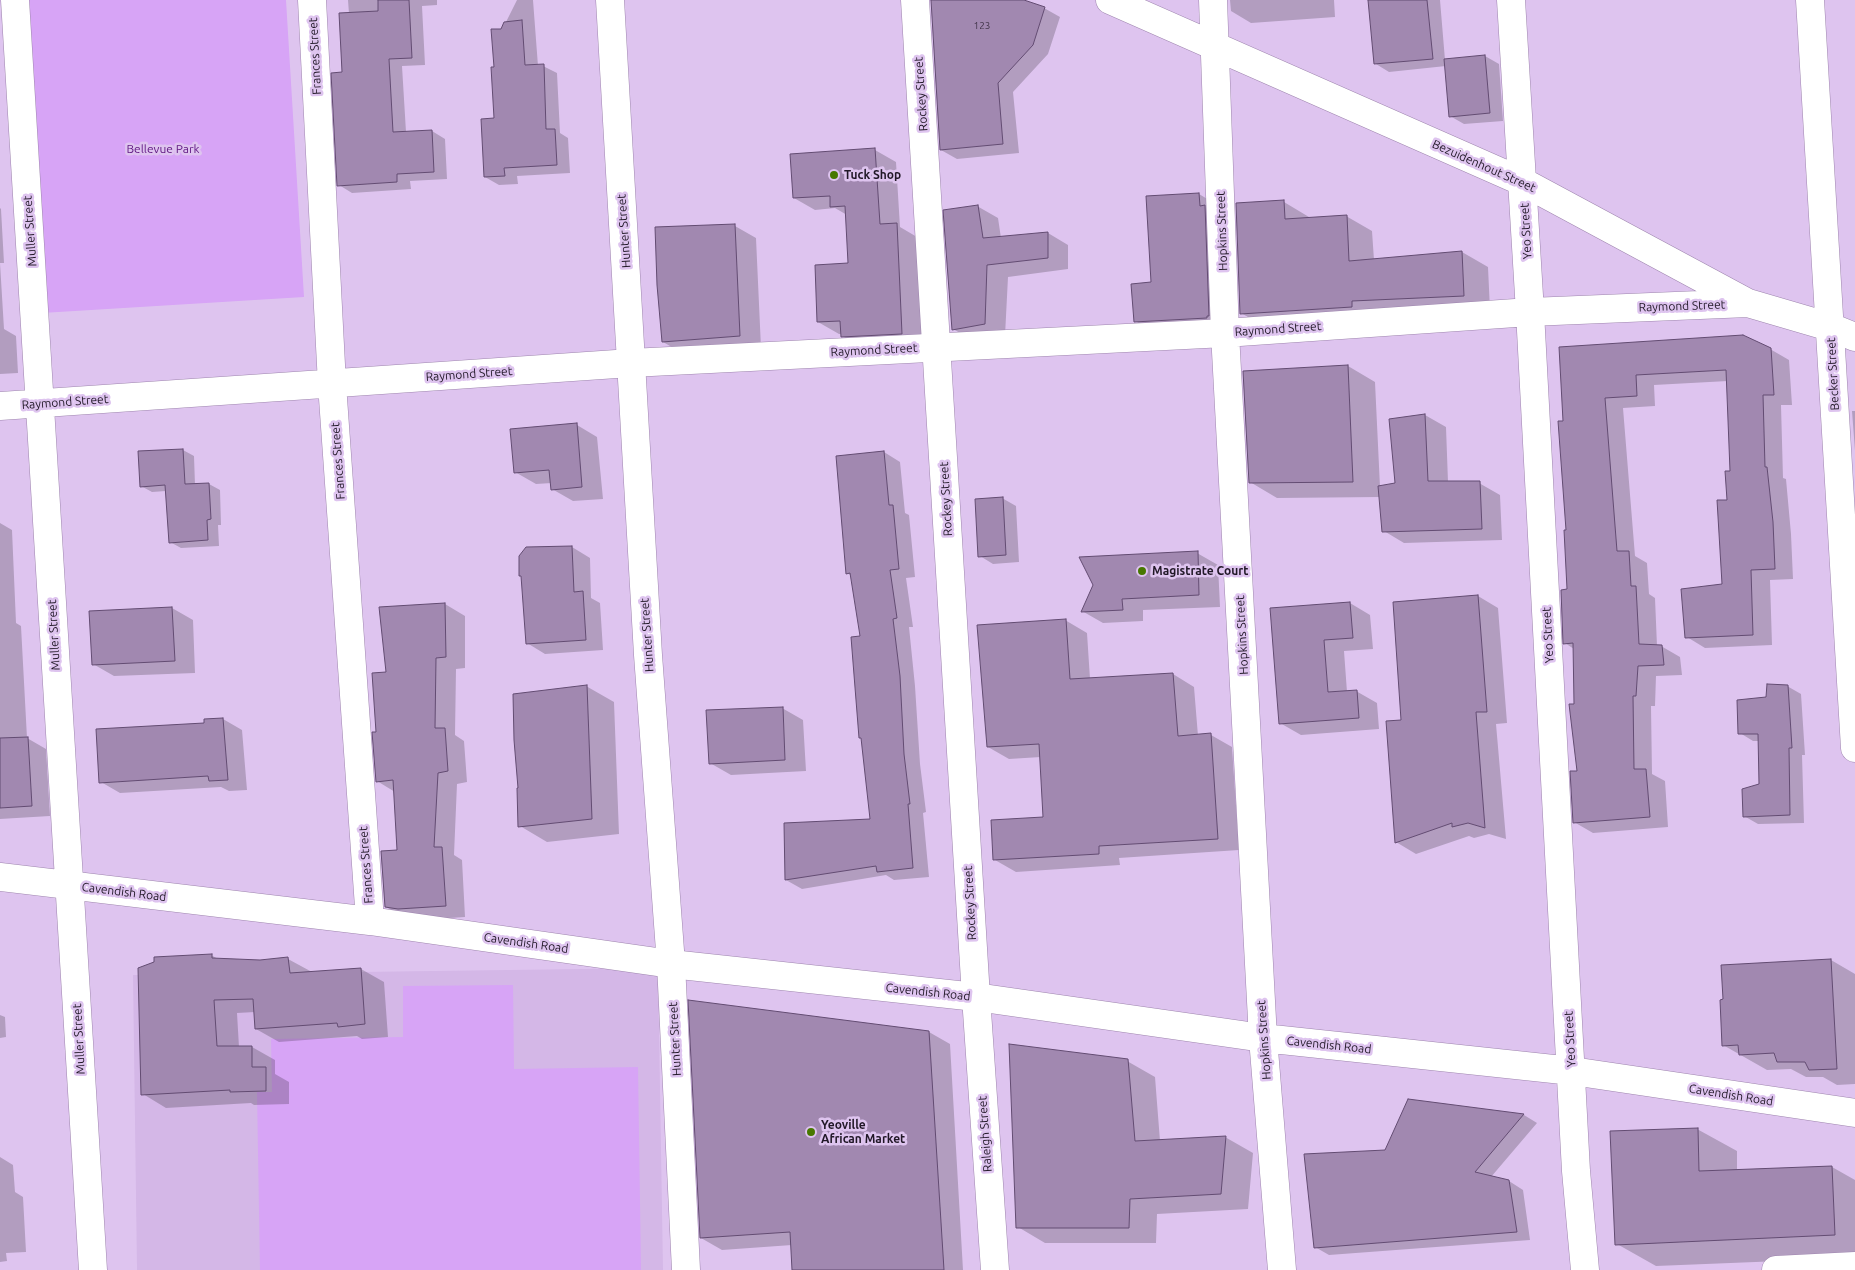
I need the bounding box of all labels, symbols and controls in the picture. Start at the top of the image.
street label: Frances Street [306,17,324,95]
house number: 123 [974,20,990,32]
street label: Rockey Street [911,56,931,132]
street label: Bezuidenhout Street [1430,137,1538,195]
park label: Bellevue Park [126,142,200,156]
place label: Tuck Shop [844,168,901,182]
marker: Tuck Shop [828,169,840,181]
street label: Hopkins Street [1213,191,1231,271]
street label: Hunter Street [614,193,634,269]
street label: Muller Street [20,195,40,267]
street label: Yeo Street [1517,203,1535,259]
street label: Raymond Street [1638,297,1726,315]
street label: Raymond Street [1234,319,1322,339]
street label: Becker Street [1824,337,1842,411]
street label: Raymond Street [830,341,918,359]
street label: Raymond Street [425,364,513,384]
street label: Raymond Street [21,392,109,412]
street label: Frances Street [328,422,348,500]
street label: Rockey Street [937,461,955,537]
place label: Magistrate Court [1152,564,1248,578]
marker: Magistrate Court [1136,565,1148,577]
street label: Hopkins Street [1233,595,1251,675]
street label: Hunter Street [637,597,657,673]
street label: Muller Street [45,599,63,671]
street label: Yeo Street [1539,607,1557,663]
street label: Frances Street [356,826,376,904]
street label: Rockey Street [961,865,979,941]
street label: Cavendish Road [81,880,167,904]
street label: Cavendish Road [483,930,569,956]
street label: Cavendish Road [885,980,971,1004]
street label: Hopkins Street [1254,1000,1274,1080]
street label: Hunter Street [666,1002,684,1076]
street label: Muller Street [70,1003,88,1075]
street label: Yeo Street [1561,1011,1579,1067]
street label: Cavendish Road [1286,1033,1372,1057]
street label: Cavendish Road [1688,1081,1774,1109]
street label: Raleigh Street [975,1095,995,1173]
place label: Yeoville African Market [821,1118,905,1146]
marker: Yeoville African Market [805,1126,817,1138]

